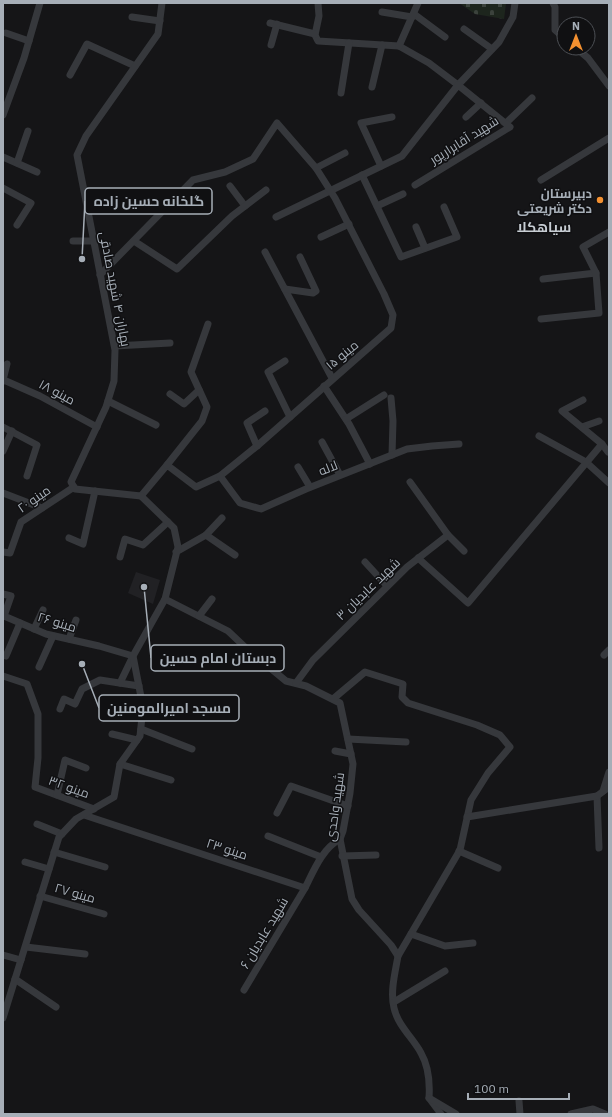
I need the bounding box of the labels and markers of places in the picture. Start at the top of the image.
place label: دبیرستان دکتر شریعتی [517,185,592,217]
callout: گلخانه حسین زاده [85,188,212,214]
marker: دبیرستان دکتر شریعتی [595,195,605,205]
callout: دبستان امام حسین [151,645,284,671]
callout: مسجد امیرالمومنین [99,695,239,721]

